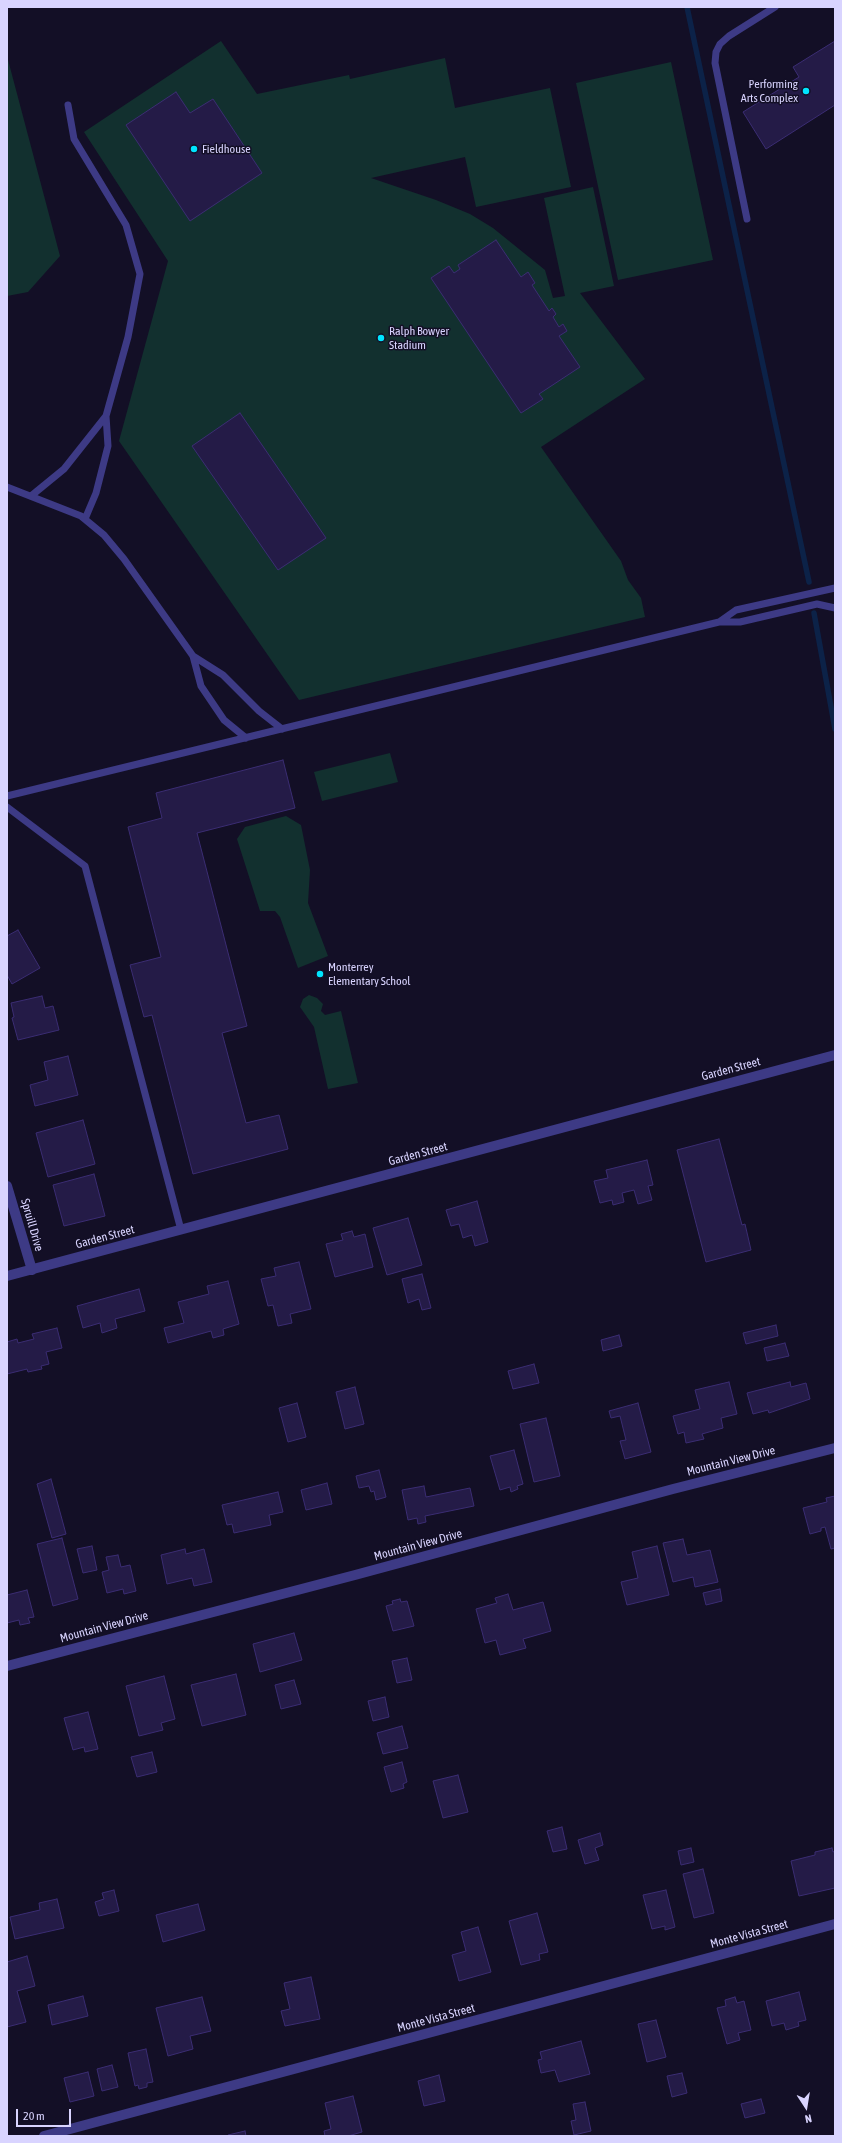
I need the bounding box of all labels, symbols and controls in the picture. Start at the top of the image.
place label: Performing Arts Complex [741,77,798,105]
marker: Performing Arts Complex [801,86,811,96]
place label: Fieldhouse [202,142,251,156]
marker: Fieldhouse [189,144,199,154]
place label: Ralph Bowyer Stadium [389,324,449,352]
marker: Ralph Bowyer Stadium [376,333,386,343]
place label: Monterrey Elementary School [328,960,410,988]
marker: Monterrey Elementary School [315,969,325,979]
street label: Garden Street [700,1054,762,1084]
street label: Garden Street [387,1139,449,1169]
street label: Spruill Drive [18,1197,46,1253]
street label: Garden Street [74,1222,136,1252]
street label: Mountain View Drive [685,1443,777,1479]
street label: Mountain View Drive [372,1526,464,1564]
street label: Mountain View Drive [58,1608,150,1646]
street label: Monte Vista Street [709,1917,789,1951]
street label: Monte Vista Street [396,2001,476,2035]
north arrow [786,2087,826,2127]
scale bar [18,2101,73,2127]
text: 20 m [23,2109,45,2123]
text: N [804,2112,813,2125]

